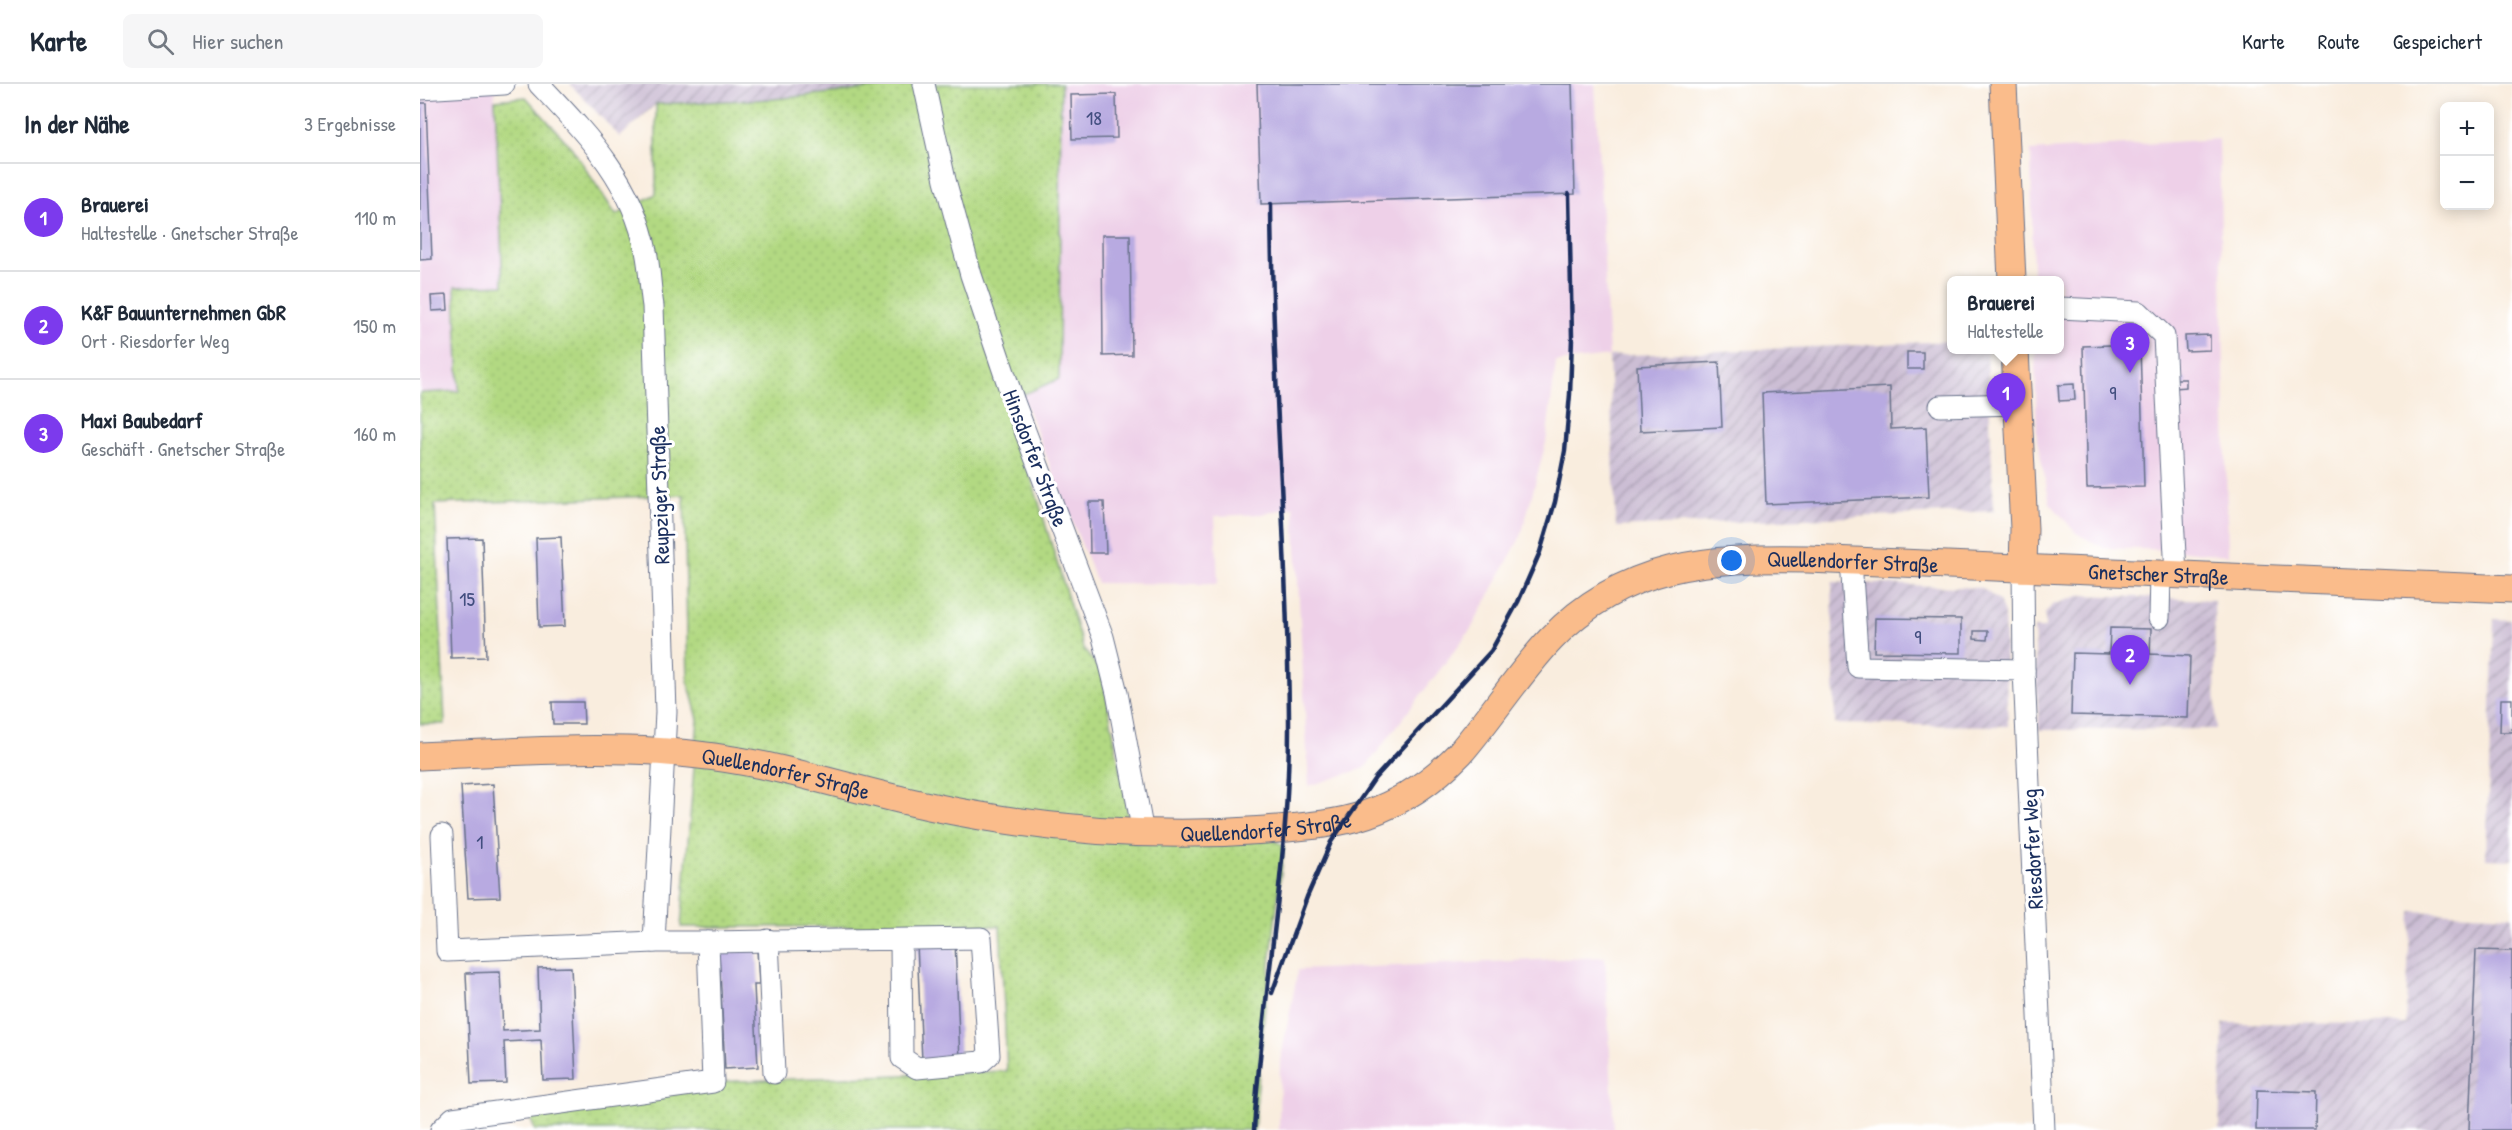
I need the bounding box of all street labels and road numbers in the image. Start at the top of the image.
street label: Hinsdorfer Straße [996,385,1076,531]
street label: Reupziger Straße [642,425,676,565]
street label: Quellendorfer Straße [1767,544,1939,580]
street label: Gnetscher Straße [2088,556,2230,592]
street label: Quellendorfer Straße [700,740,873,806]
street label: Riesdorfer Weg [2014,788,2050,910]
street label: Quellendorfer Straße [1180,804,1354,848]

